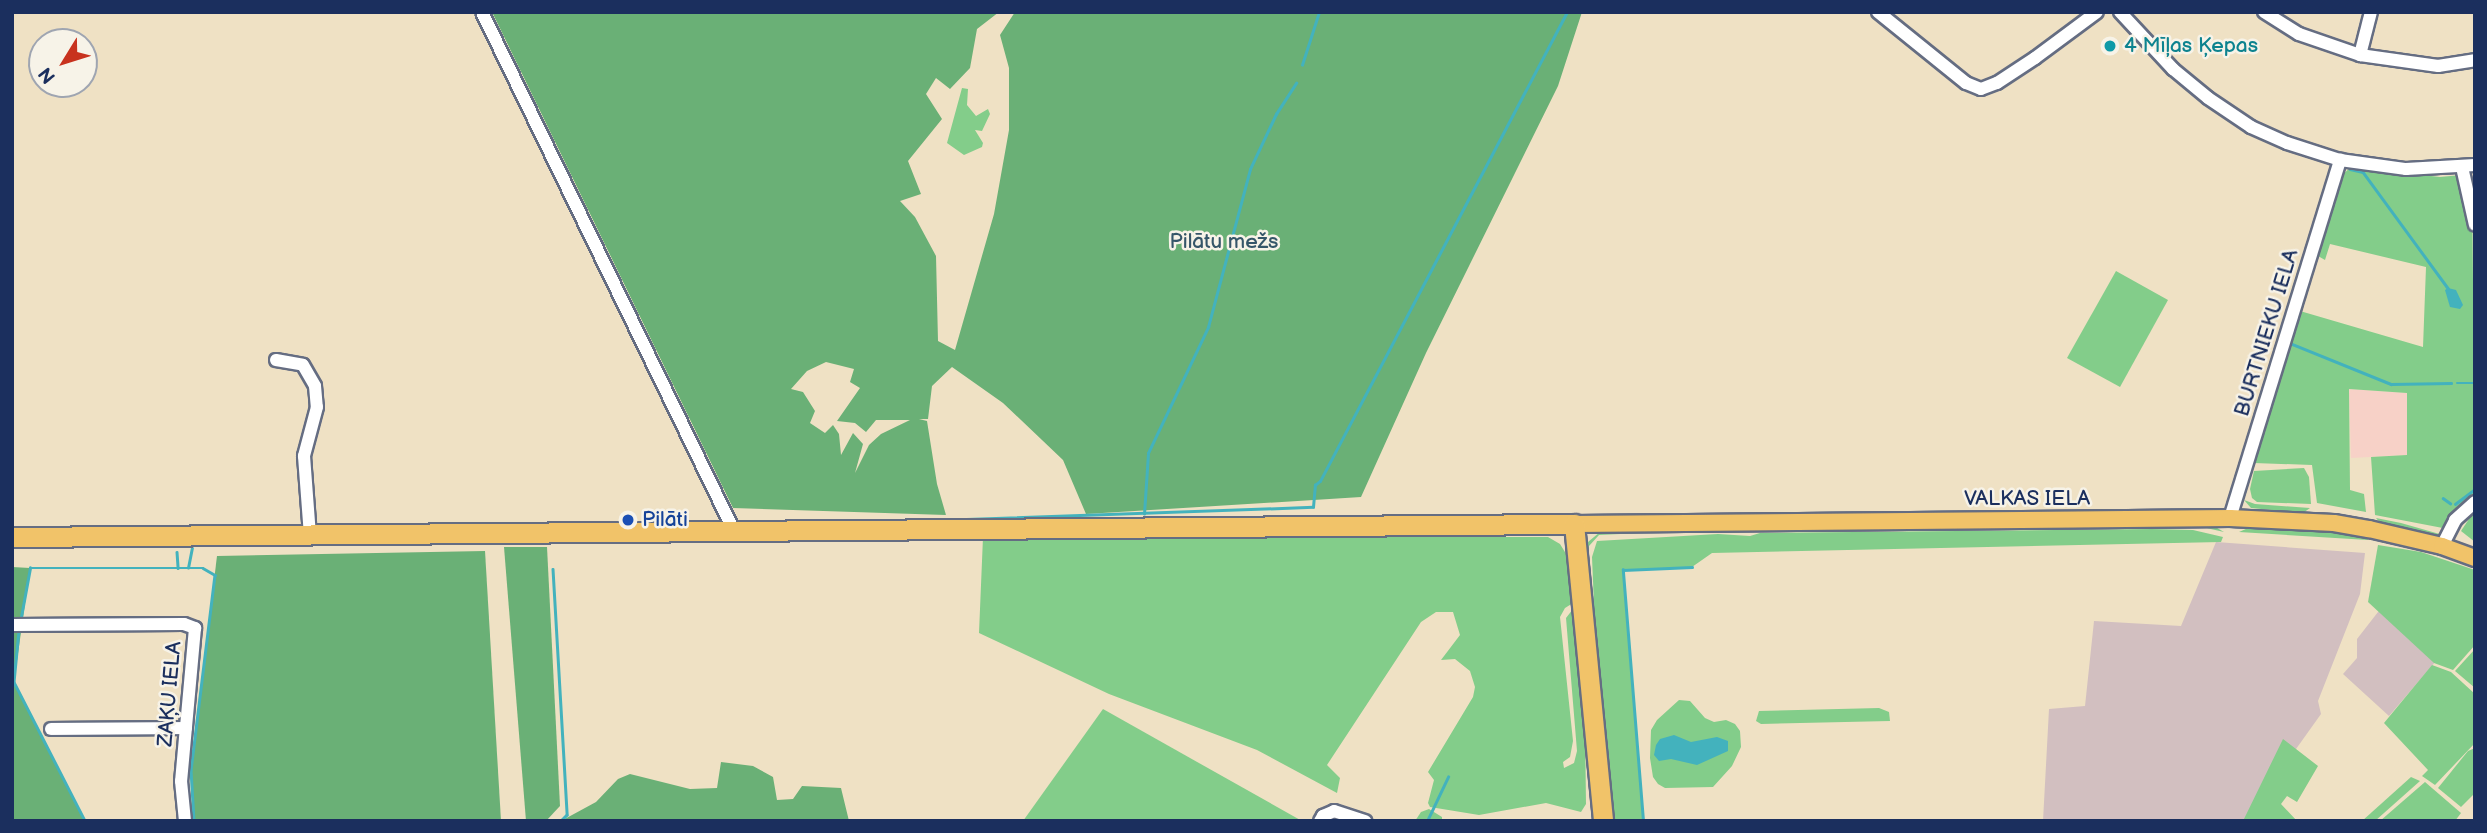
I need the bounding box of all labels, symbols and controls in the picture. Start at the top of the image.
north arrow [28,28,98,98]
place label: 4 Mīļas Ķepas [2124,33,2258,59]
marker: 4 Mīļas Ķepas [2102,38,2118,54]
text: N [34,62,61,88]
park label: Pilātu mežs [1170,229,1278,255]
street label: BURTNIEKU IELA [2230,246,2304,420]
street label: VALKAS IELA [1964,486,2090,512]
place label: Pilāti [642,507,688,533]
marker: Pilāti [620,512,636,528]
street label: ZAĶU IELA [153,640,187,748]

